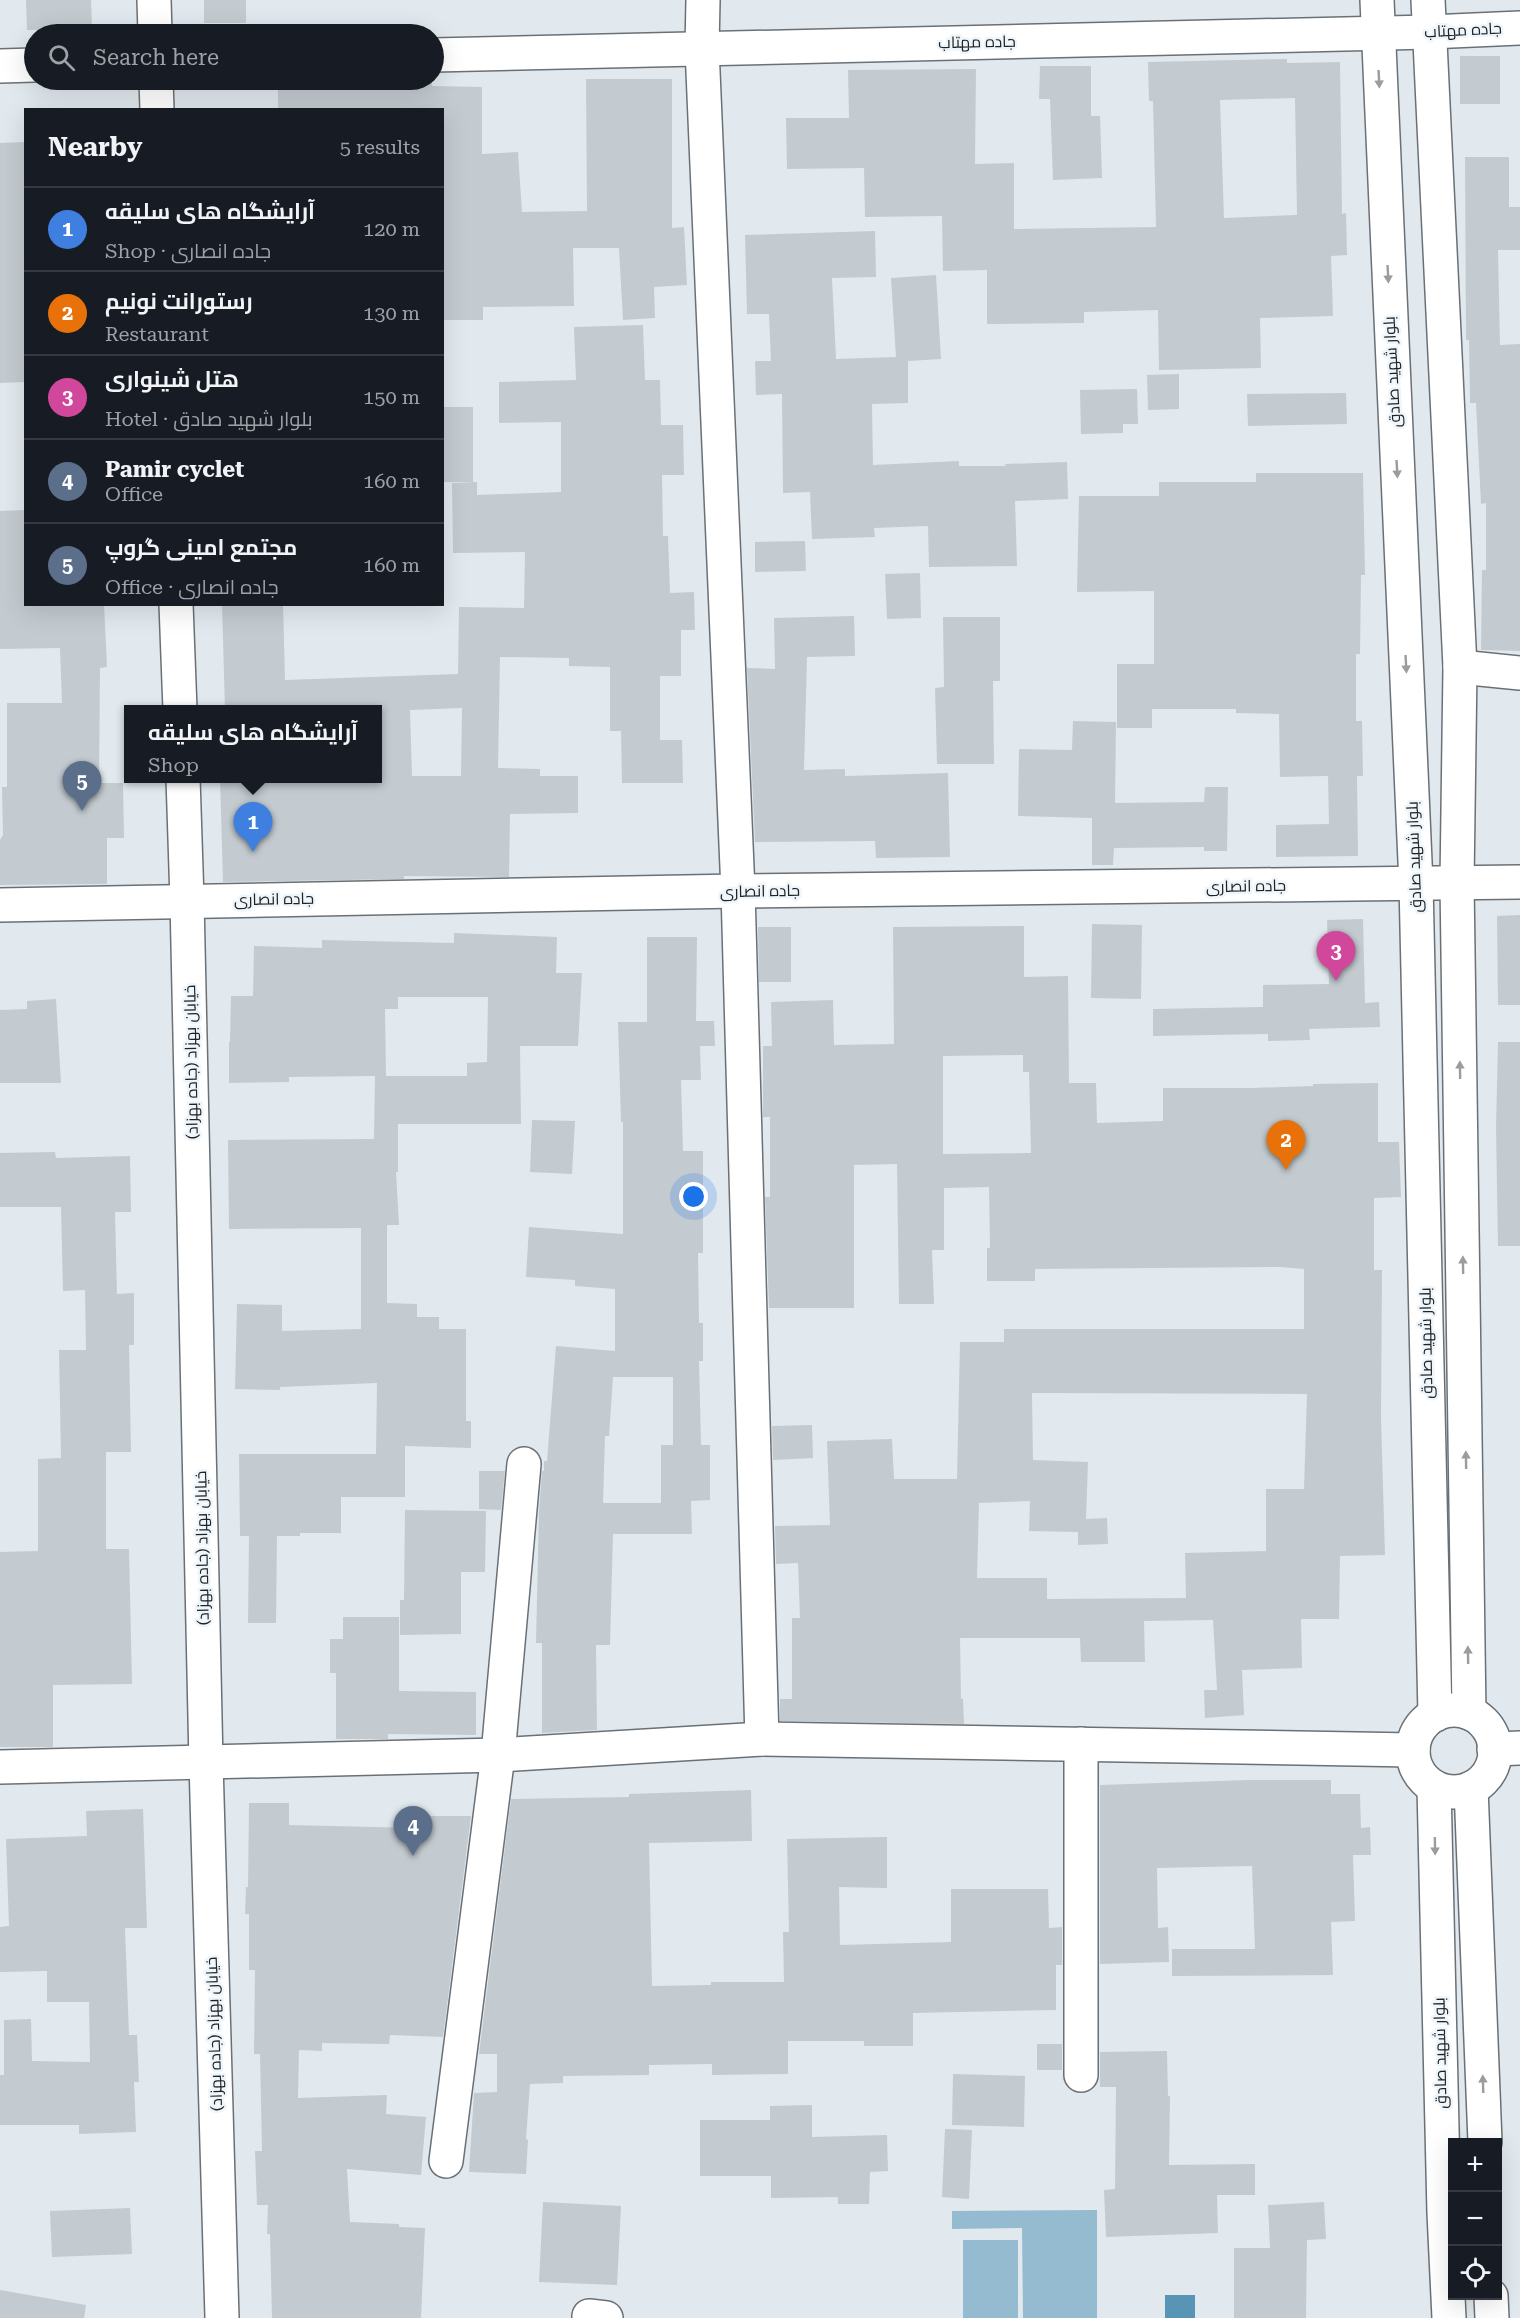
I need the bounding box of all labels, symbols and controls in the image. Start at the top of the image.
street label: جاده مهتاب [1424,18,1502,43]
search box [24,24,444,90]
street label: جاده مهتاب [938,32,1016,53]
icon: search [45,41,78,74]
text: Search here [93,45,219,70]
one-way arrow [1375,70,1384,89]
text: Nearby [48,132,142,162]
text: 5 results [340,135,420,159]
text: آرایشگاه های سلیقه [105,199,315,224]
text: 1 [62,217,73,241]
text: 120 m [363,217,420,241]
text: Shop · جاده انصاری [105,239,271,263]
one-way arrow [1384,265,1393,284]
text: رستورانت نونیم [105,289,253,314]
text: 2 [62,301,73,325]
text: 130 m [363,301,420,325]
street label: بلوار شهید صادق [1380,316,1405,428]
text: Restaurant [105,322,209,346]
text: هتل شینواری [105,367,239,392]
text: 3 [62,385,73,409]
text: 150 m [363,385,420,409]
text: Hotel · بلوار شهید صادق [105,407,312,431]
text: Pamir cyclet [105,457,244,482]
one-way arrow [1392,460,1401,479]
text: 4 [62,469,73,493]
text: 160 m [363,469,420,493]
text: Office [105,482,163,506]
text: مجتمع امینی گروپ [105,535,297,560]
text: 5 [62,553,73,577]
text: 160 m [363,553,420,577]
text: Office · جاده انصاری [105,575,279,599]
one-way arrow [1401,654,1410,673]
popup [124,705,382,783]
text: آرایشگاه های سلیقه [148,720,358,745]
text: Shop [148,753,199,777]
pin: 5 [62,762,101,811]
street label: بلوار شهید صادق [1403,801,1426,913]
pin: 1 [234,802,272,852]
street label: جاده انصاری [1206,876,1286,897]
street label: جاده انصاری [720,881,800,902]
street label: جاده انصاری [234,889,314,910]
pin: 3 [1316,932,1356,981]
street label: خیابان بهزاد (جاده بهزاد) [180,985,203,1139]
one-way arrow [1455,1061,1465,1080]
pin: 2 [1266,1120,1306,1170]
your location [679,1182,708,1211]
one-way arrow [1458,1256,1468,1275]
street label: بلوار شهید صادق [1416,1287,1437,1399]
one-way arrow [1461,1450,1470,1469]
street label: خیابان بهزاد (جاده بهزاد) [191,1471,214,1625]
one-way arrow [1464,1645,1473,1664]
pin: 4 [394,1806,432,1856]
one-way arrow [1431,1836,1440,1855]
street label: خیابان بهزاد (جاده بهزاد) [202,1956,227,2112]
street label: بلوار شهید صادق [1430,1997,1451,2109]
one-way arrow [1478,2075,1488,2094]
map controls [1448,2138,1502,2300]
button: + [1448,2138,1502,2192]
button: − [1448,2192,1502,2246]
button: locate [1448,2246,1502,2300]

